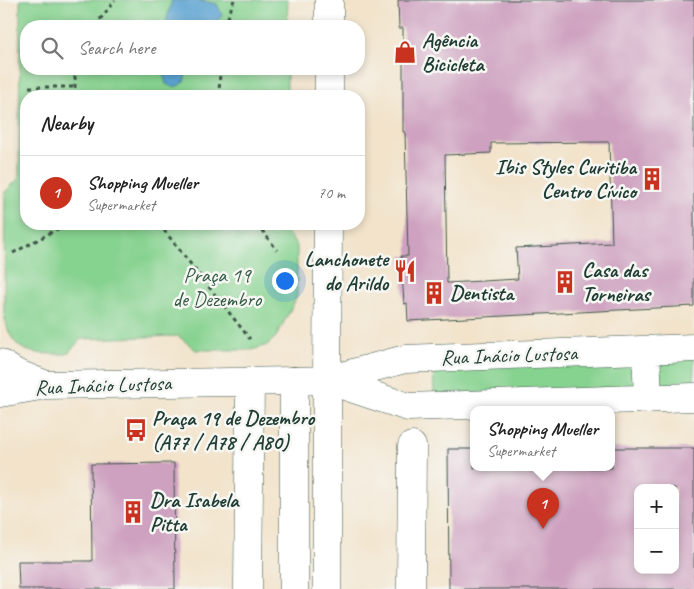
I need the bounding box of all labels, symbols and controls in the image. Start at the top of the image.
search box [20,20,365,75]
place label: Agência Bicicleta [422,27,485,77]
icon: search [38,34,66,62]
text: Search here [78,36,155,60]
shop icon: Agência Bicicleta [392,39,418,65]
text: Nearby [40,110,93,136]
place label: Ibis Styles Curitiba Centro Cívico [495,154,638,204]
building icon: Ibis Styles Curitiba Centro Cívico [639,166,665,192]
text: Shopping Mueller [87,171,198,195]
text: 1 [52,183,60,203]
text: 70 m [318,183,345,203]
text: Supermarket [87,195,155,215]
place label: Lanchonete do Arildo [305,246,390,296]
place label: Casa das Torneiras [582,257,653,307]
restaurant icon: Lanchonete do Arildo [392,258,418,284]
park label: Praça 19 de Dezembro [173,262,263,312]
your location [272,268,298,294]
building icon: Casa das Torneiras [552,269,578,295]
building icon: Dentista [421,280,447,306]
place label: Dentista [450,280,516,306]
street label: Rua Inácio Lustosa [440,340,579,370]
street label: Rua Inácio Lustosa [34,370,173,400]
place label: Praça 19 de Dezembro (A77 / A78 / A80) [152,405,316,455]
popup [470,406,615,471]
bus stop icon: Praça 19 de Dezembro (A77 / A78 / A80) [123,417,149,443]
text: Shopping Mueller [487,417,598,441]
text: Supermarket [487,441,555,461]
map controls [634,484,679,574]
button: + [634,484,679,529]
place label: Dra Isabela Pitta [150,487,240,537]
pin: 1 [527,488,559,529]
building icon: Dra Isabela Pitta [120,499,146,525]
button: − [634,529,679,574]

